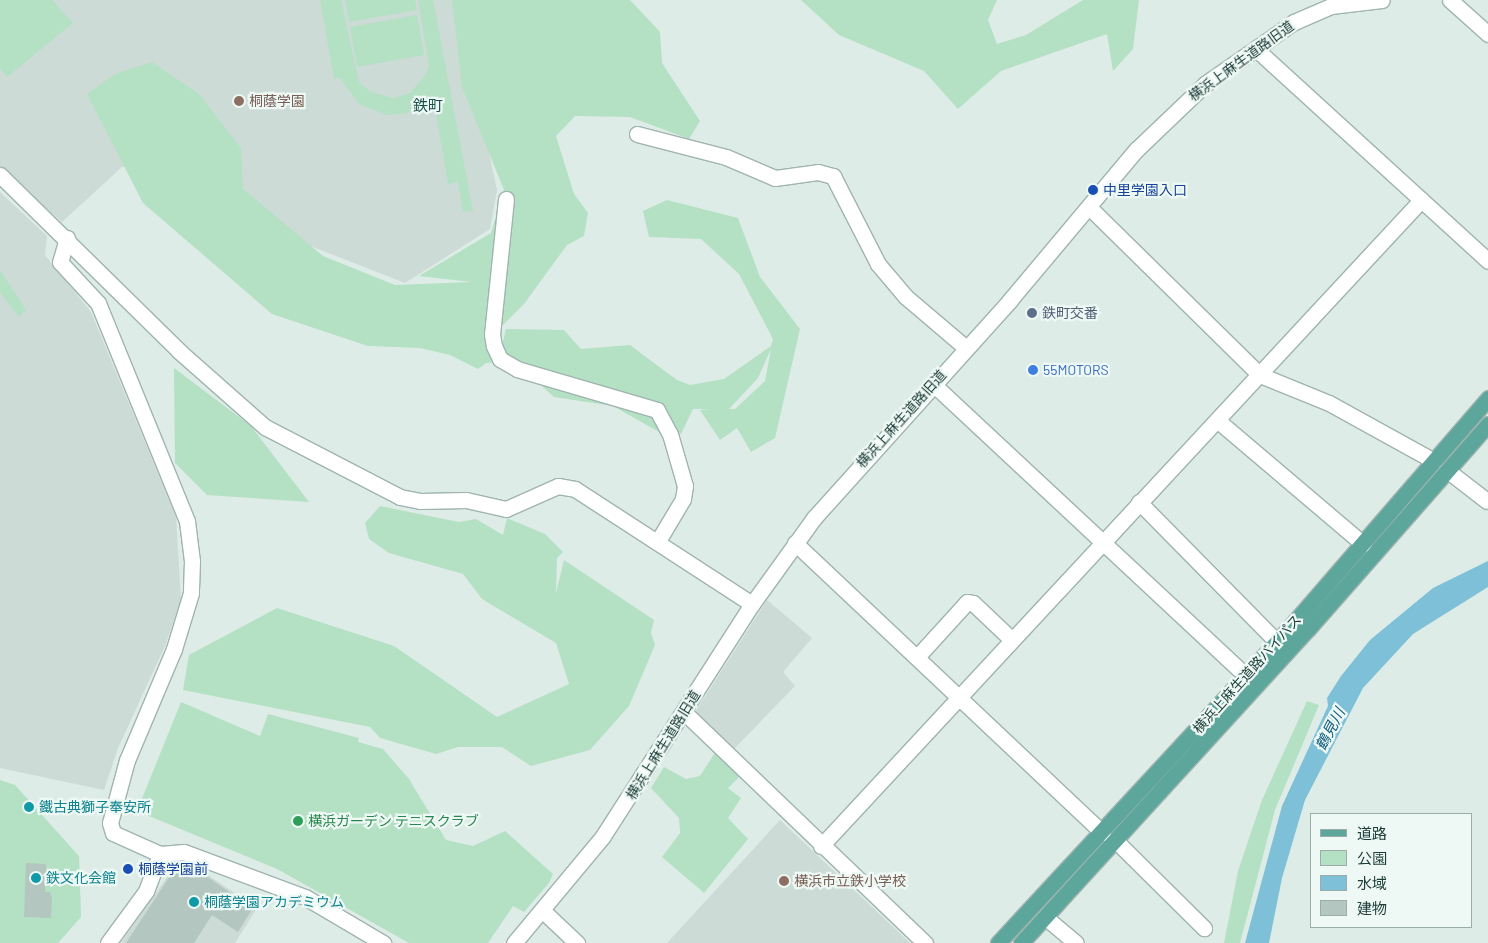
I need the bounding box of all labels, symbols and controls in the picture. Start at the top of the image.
street label: 横浜上麻生道路旧道 [1185,17,1297,105]
place label: 桐蔭学園 [249,93,305,109]
marker: 桐蔭学園 [233,95,245,107]
district label: 鉄町 [413,97,443,115]
place label: 中里学園入口 [1103,182,1187,198]
marker: 中里学園入口 [1087,184,1099,196]
place label: 鉄町交番 [1042,305,1098,321]
marker: 鉄町交番 [1026,307,1038,319]
place label: 55MOTORS [1043,362,1109,378]
marker: 55MOTORS [1027,364,1039,376]
street label: 横浜上麻生道路旧道 [853,367,949,471]
street label: 横浜上麻生道路バイパス [1189,611,1305,737]
street label: 横浜上麻生道路旧道 [622,687,704,803]
water label: 鶴見川 [1311,705,1349,753]
place label: 鐵古典獅子奉安所 [39,799,151,815]
marker: 鐵古典獅子奉安所 [23,801,35,813]
place label: 横浜ガーデン テニスクラブ [308,813,479,829]
legend [1310,813,1473,928]
marker: 横浜ガーデン テニスクラブ [292,815,304,827]
text: 道路 [1357,824,1387,842]
text: 公園 [1357,849,1387,867]
place label: 桐蔭学園前 [138,861,208,877]
marker: 桐蔭学園前 [122,863,134,875]
place label: 鉄文化会館 [46,870,116,886]
marker: 鉄文化会館 [30,872,42,884]
place label: 横浜市立鉄小学校 [794,873,906,889]
text: 水域 [1357,874,1387,892]
marker: 横浜市立鉄小学校 [778,875,790,887]
place label: 桐蔭学園アカデミウム [204,894,344,910]
marker: 桐蔭学園アカデミウム [188,896,200,908]
text: 建物 [1357,899,1387,917]

